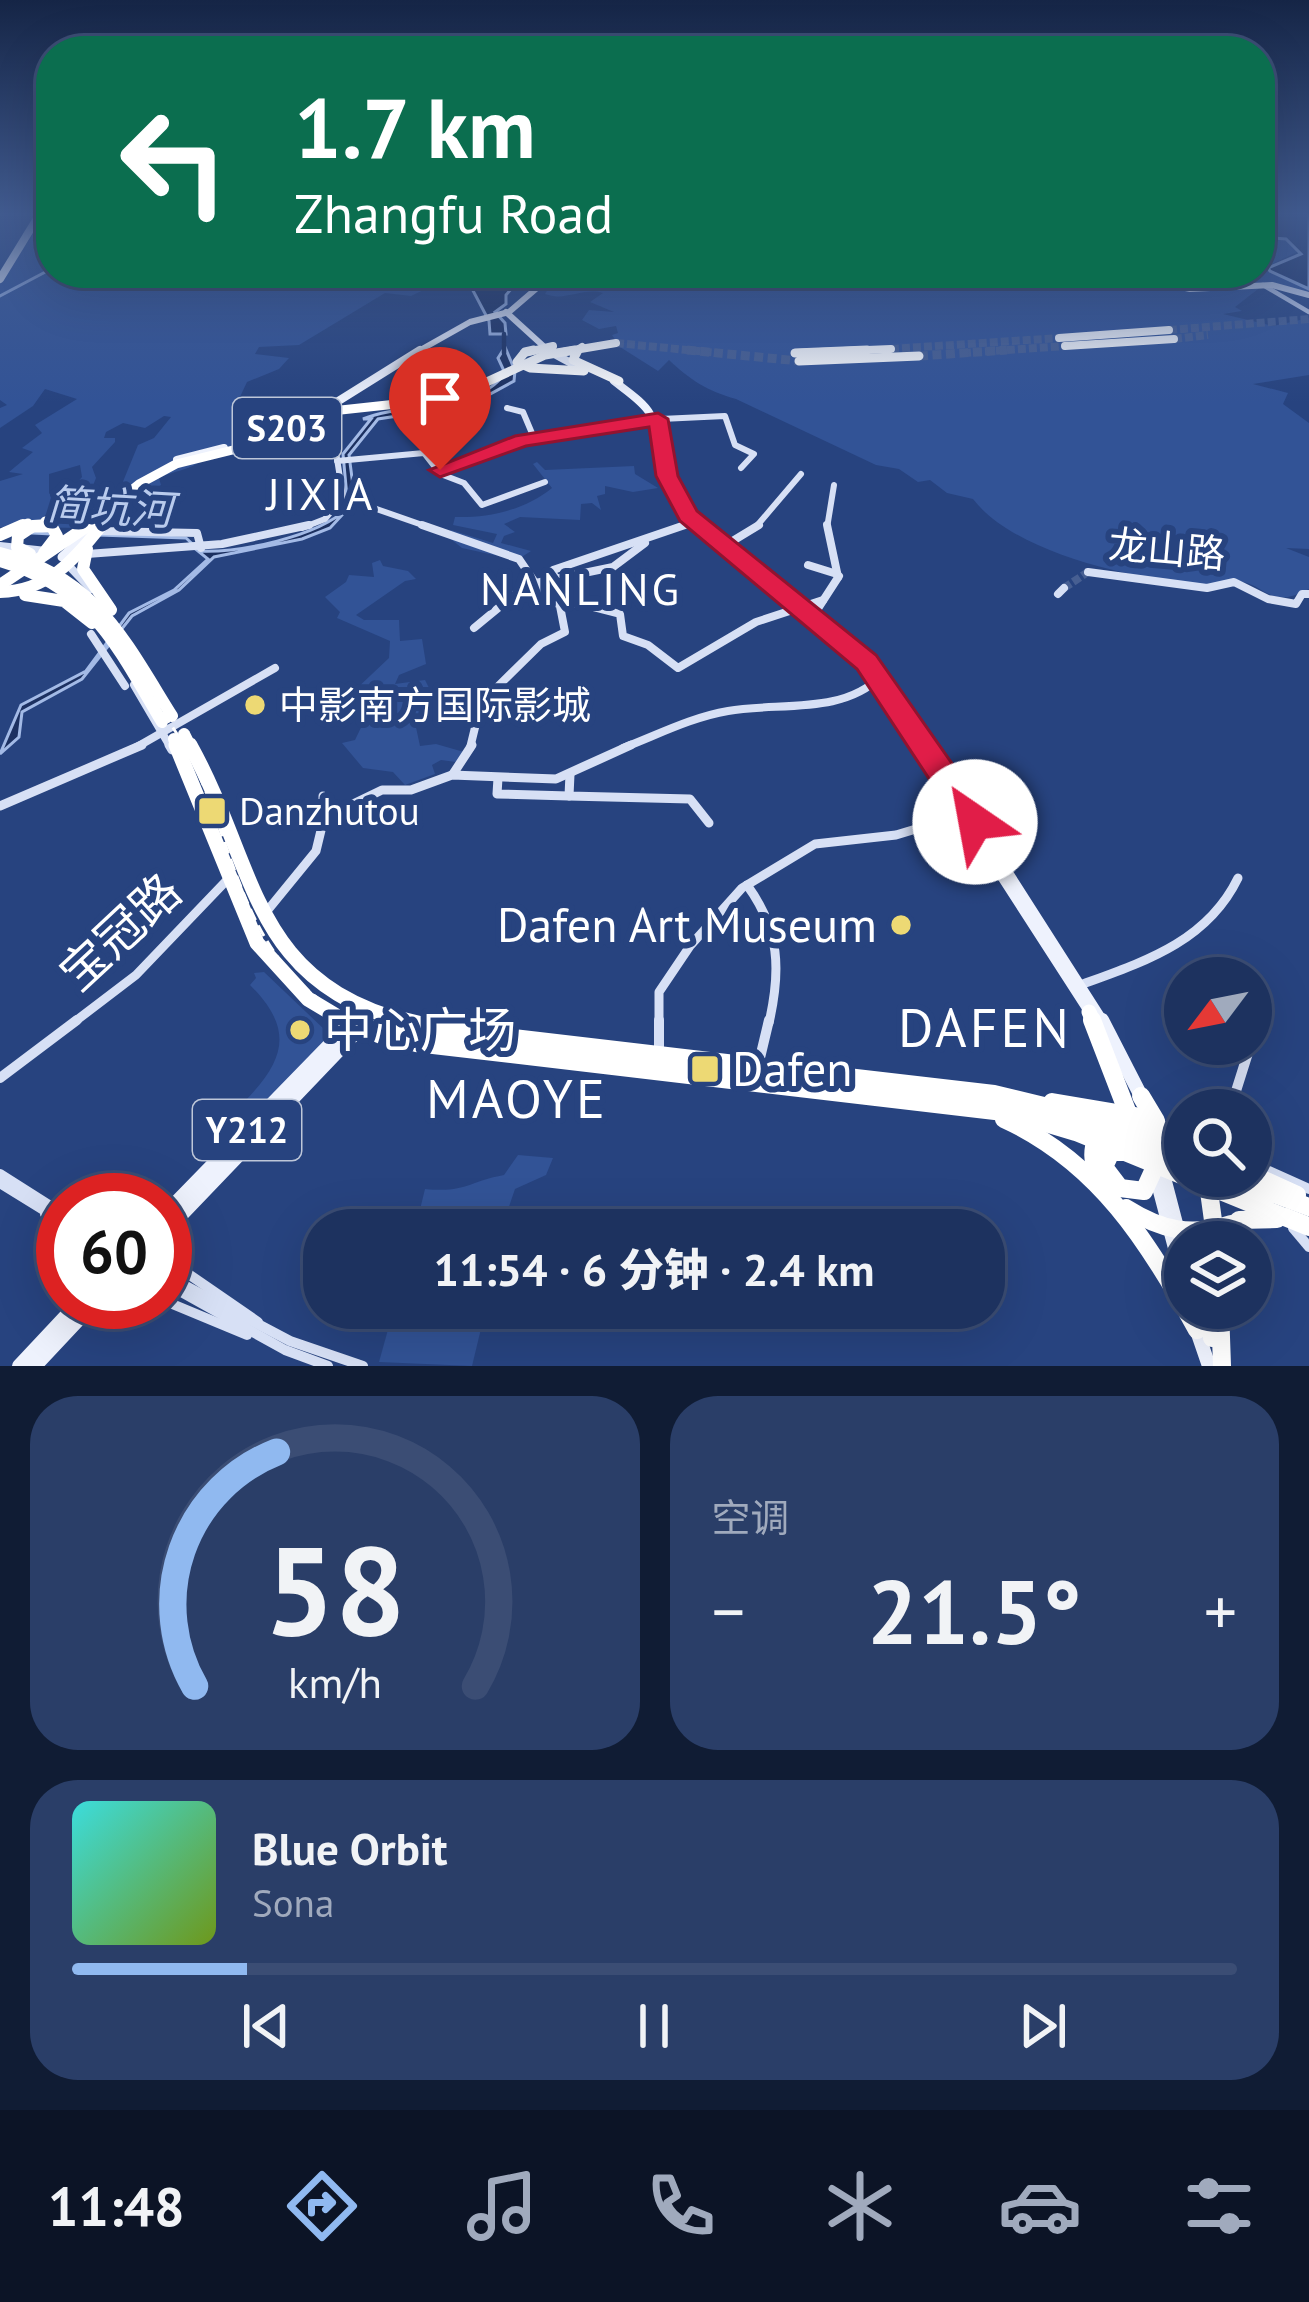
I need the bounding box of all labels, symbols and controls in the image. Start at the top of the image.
text: 1.7 km [294,72,536,181]
icon: left [96,84,252,240]
text: Zhangfu Road [294,178,613,248]
pin [389,347,491,470]
icon: arrive [407,365,473,431]
road number: S203 [233,398,341,458]
district label: JIXIA [265,464,375,522]
water label: 简坑河 [46,476,181,538]
street label: 龙山路 [1107,518,1228,579]
district label: NANLING [480,559,682,617]
place label: 中影南方国际影城 [279,679,591,730]
marker: 中影南方国际影城 [242,692,268,718]
position arrow [912,759,1038,885]
place label: Danzhutou [239,785,420,836]
marker: Danzhutou [196,795,228,827]
street label: 宝冠路 [46,859,193,1003]
place label: Dafen Art Museum [497,893,877,955]
marker: Dafen Art Museum [888,912,914,938]
north arrow [1164,957,1272,1065]
map controls [1164,957,1272,1329]
district label: DAFEN [898,992,1072,1062]
place label: 中心广场 [324,998,516,1060]
marker: 中心广场 [287,1017,313,1043]
place label: Dafen [732,1037,853,1099]
marker: Dafen [689,1053,721,1085]
district label: MAOYE [426,1063,608,1133]
button: search [1164,1089,1272,1197]
road number: Y212 [193,1100,301,1160]
speed limit sign: 60 [36,1173,192,1329]
button: layers [1164,1221,1272,1329]
text: 11:54 · 6 分钟 · 2.4 km [433,1240,875,1298]
text: 空调 [712,1492,790,1543]
text: 58 [264,1508,406,1669]
text: 21.5° [867,1552,1082,1669]
text: − [712,1568,745,1653]
text: + [1204,1568,1237,1653]
text: km/h [288,1654,382,1710]
text: Blue Orbit [252,1819,448,1877]
text: Sona [252,1877,334,1928]
icon: previous [233,1993,299,2059]
icon: pause [621,1993,687,2059]
icon: next [1010,1993,1076,2059]
icon: directions [280,2164,364,2248]
icon: music [460,2164,544,2248]
icon: phone [639,2164,723,2248]
icon: climate [818,2164,902,2248]
icon: car [998,2164,1082,2248]
icon: filters [1177,2164,1261,2248]
text: 11:48 [48,2171,185,2241]

